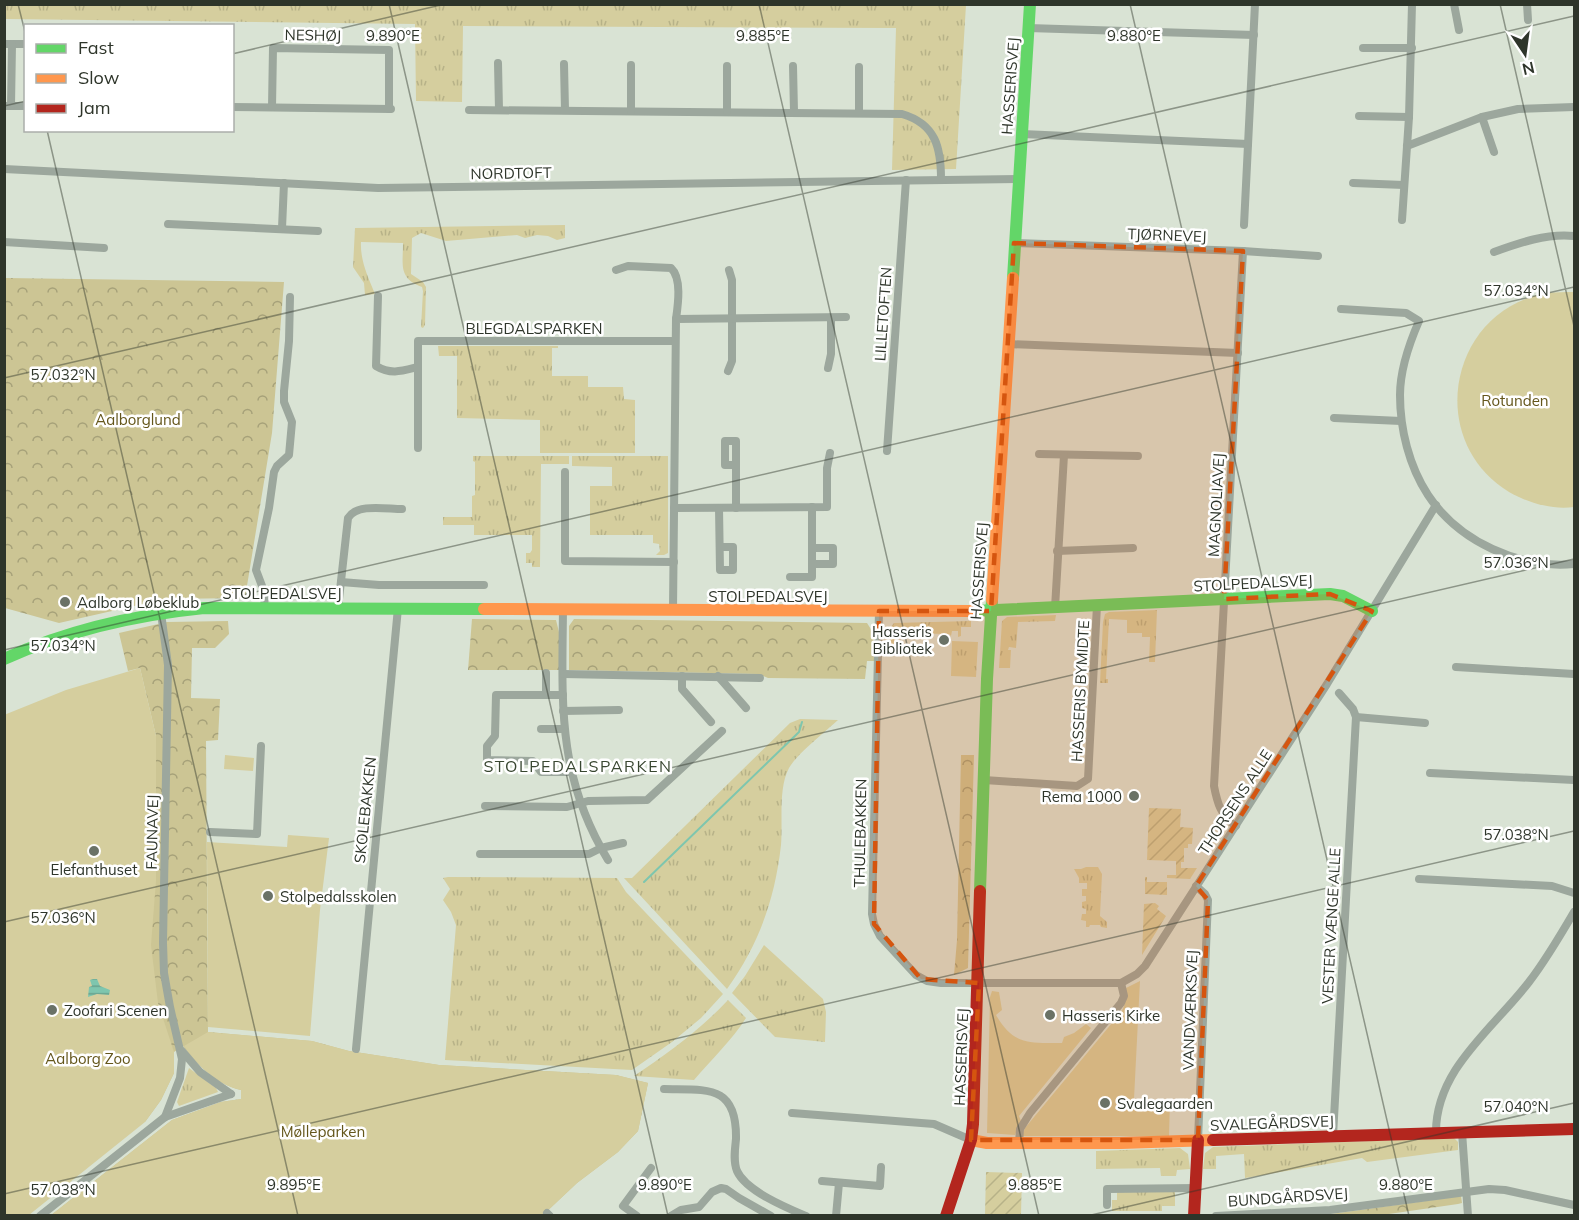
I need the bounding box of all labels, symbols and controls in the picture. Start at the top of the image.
legend [24,24,234,132]
north arrow [1495,24,1555,84]
street label: NESHØJ [284,25,342,45]
text: 9.890°E [366,26,420,45]
text: 9.885°E [736,26,790,45]
text: 9.880°E [1107,26,1161,45]
text: Fast [78,36,114,59]
street label: HASSERISVEJ [997,37,1023,135]
text: N [1520,58,1537,80]
text: Slow [78,66,120,89]
text: Jam [78,96,111,119]
street label: NORDTOFT [470,163,552,183]
street label: TJØRNEVEJ [1127,224,1207,246]
street label: LILLETOFTEN [870,266,896,362]
text: 57.034°N [1483,281,1549,300]
street label: BLEGDALSPARKEN [465,319,603,338]
text: 57.032°N [30,365,96,384]
park label: Rotunden [1481,391,1549,410]
park label: Aalborglund [95,410,181,429]
street label: MAGNOLIAVEJ [1204,453,1228,557]
street label: HASSERISVEJ [966,522,992,620]
text: 57.036°N [1483,553,1549,572]
street label: STOLPEDALSVEJ [1193,570,1313,596]
street label: STOLPEDALSVEJ [222,584,342,603]
street label: STOLPEDALSVEJ [708,587,828,606]
place label: Aalborg Løbeklub [77,593,199,612]
marker: Aalborg Løbeklub [58,595,72,609]
street label: HASSERIS BYMIDTE [1067,619,1093,762]
place label: Hasseris Bibliotek [872,622,932,658]
marker: Hasseris Bibliotek [937,633,951,647]
text: 57.034°N [30,636,96,655]
street label: THORSENS ALLE [1194,746,1276,858]
street label: SKOLEBAKKEN [350,756,380,864]
district label: STOLPEDALSPARKEN [483,756,673,776]
street label: THULEBAKKEN [850,779,870,887]
place label: Rema 1000 [1042,787,1122,806]
marker: Rema 1000 [1127,789,1141,803]
street label: FAUNAVEJ [142,794,162,870]
text: 57.038°N [1483,825,1549,844]
marker: Elefanthuset [87,844,101,858]
street label: VESTER VÆNGE ALLE [1317,847,1345,1005]
place label: Elefanthuset [51,860,137,879]
place label: Stolpedalsskolen [280,887,397,906]
marker: Stolpedalsskolen [261,889,275,903]
text: 57.036°N [30,908,96,927]
street label: VANDVÆRKSVEJ [1178,949,1202,1071]
place label: Zoofari Scenen [64,1001,167,1020]
marker: Zoofari Scenen [45,1003,59,1017]
place label: Hasseris Kirke [1062,1006,1160,1025]
street label: HASSERISVEJ [950,1008,972,1106]
marker: Hasseris Kirke [1043,1008,1057,1022]
park label: Aalborg Zoo [45,1049,131,1068]
place label: Svalegaarden [1117,1094,1213,1113]
marker: Svalegaarden [1098,1096,1112,1110]
text: 57.040°N [1483,1097,1549,1116]
street label: SVALEGÅRDSVEJ [1210,1110,1334,1135]
park label: Mølleparken [281,1122,365,1141]
text: 9.895°E [267,1175,321,1194]
text: 9.890°E [638,1175,692,1194]
text: 9.885°E [1008,1175,1062,1194]
text: 9.880°E [1379,1175,1433,1194]
text: 57.038°N [30,1180,96,1199]
street label: BUNDGÅRDSVEJ [1227,1182,1349,1211]

